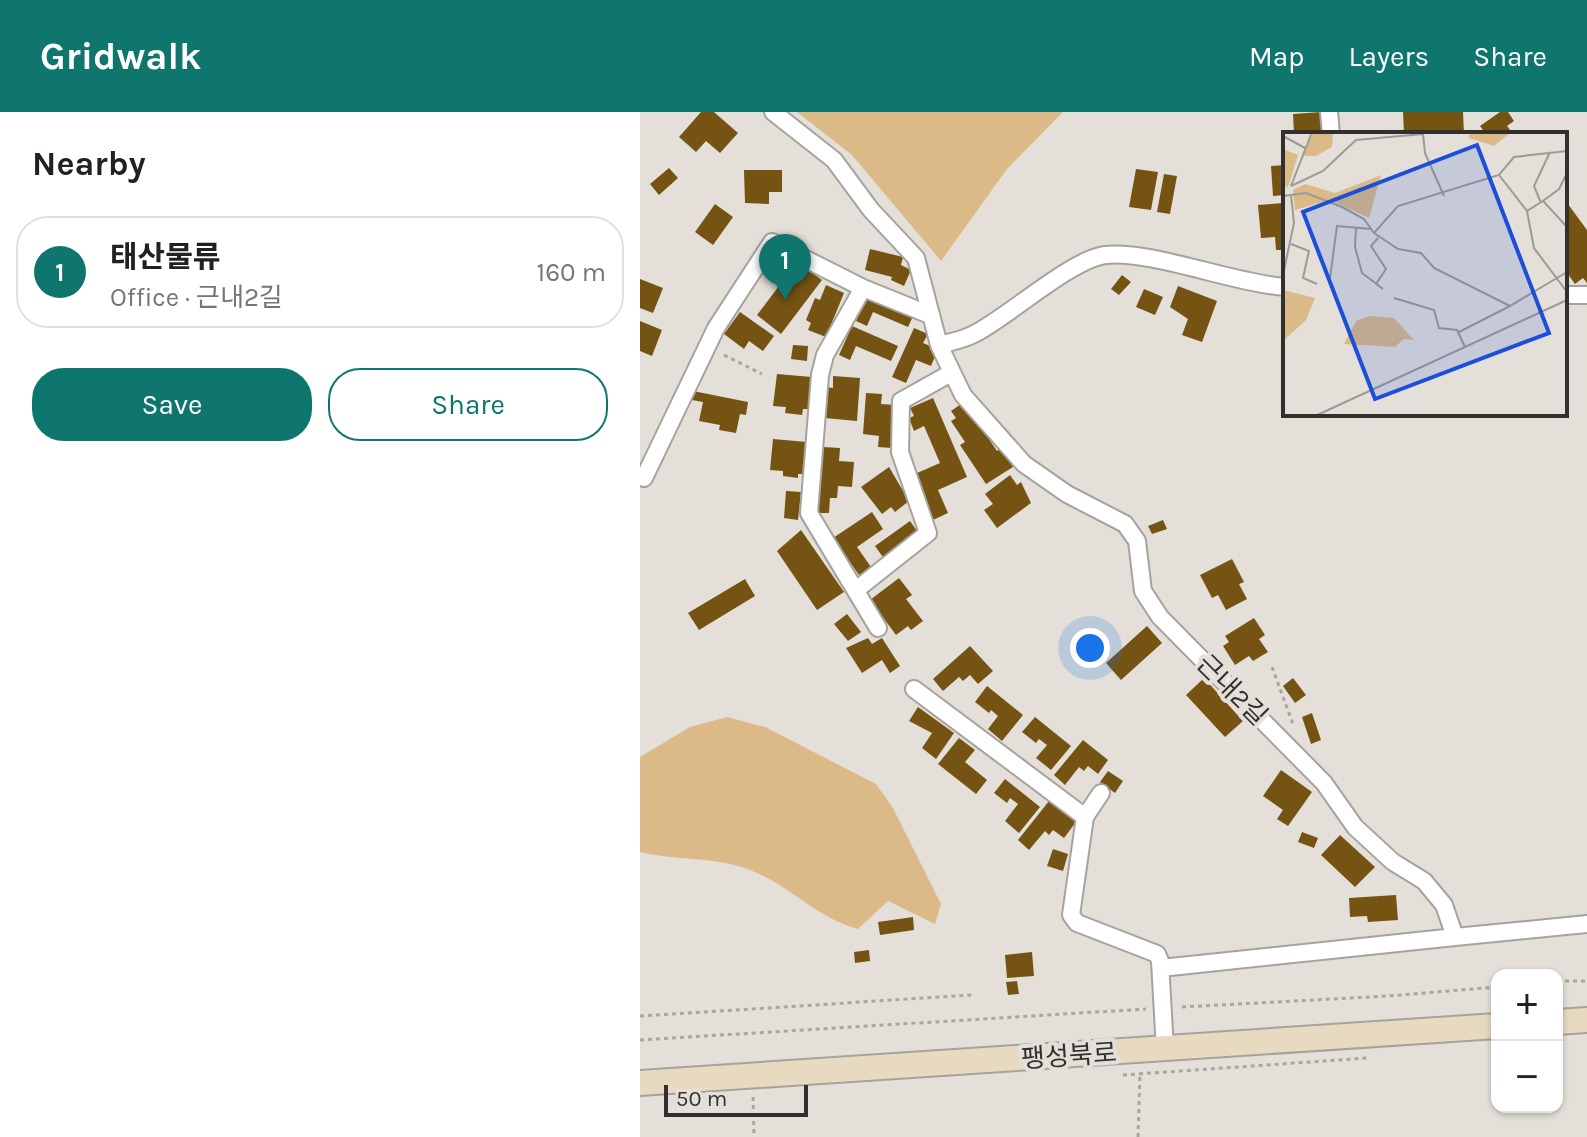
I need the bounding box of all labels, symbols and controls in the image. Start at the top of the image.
text: Gridwalk [40,34,202,79]
text: Map [1249,40,1304,73]
text: Layers [1348,40,1429,73]
text: Share [1473,40,1547,73]
inset map [1283,132,1567,416]
text: Nearby [32,144,146,184]
pin: 1 [759,234,811,300]
text: 태산물류 [110,239,220,275]
text: 1 [55,257,65,288]
text: 160 m [537,257,606,288]
text: Office · 근내2길 [110,282,283,313]
button: Save [32,368,312,441]
button: Share [328,368,608,441]
your location [1070,628,1110,668]
street label: 근내2길 [1190,648,1274,732]
map controls [1491,969,1563,1113]
button: + [1491,969,1563,1041]
street label: 팽성북로 [1020,1037,1118,1075]
button: − [1491,1041,1563,1113]
scale bar [664,1081,808,1117]
text: 50 m [676,1086,727,1112]

